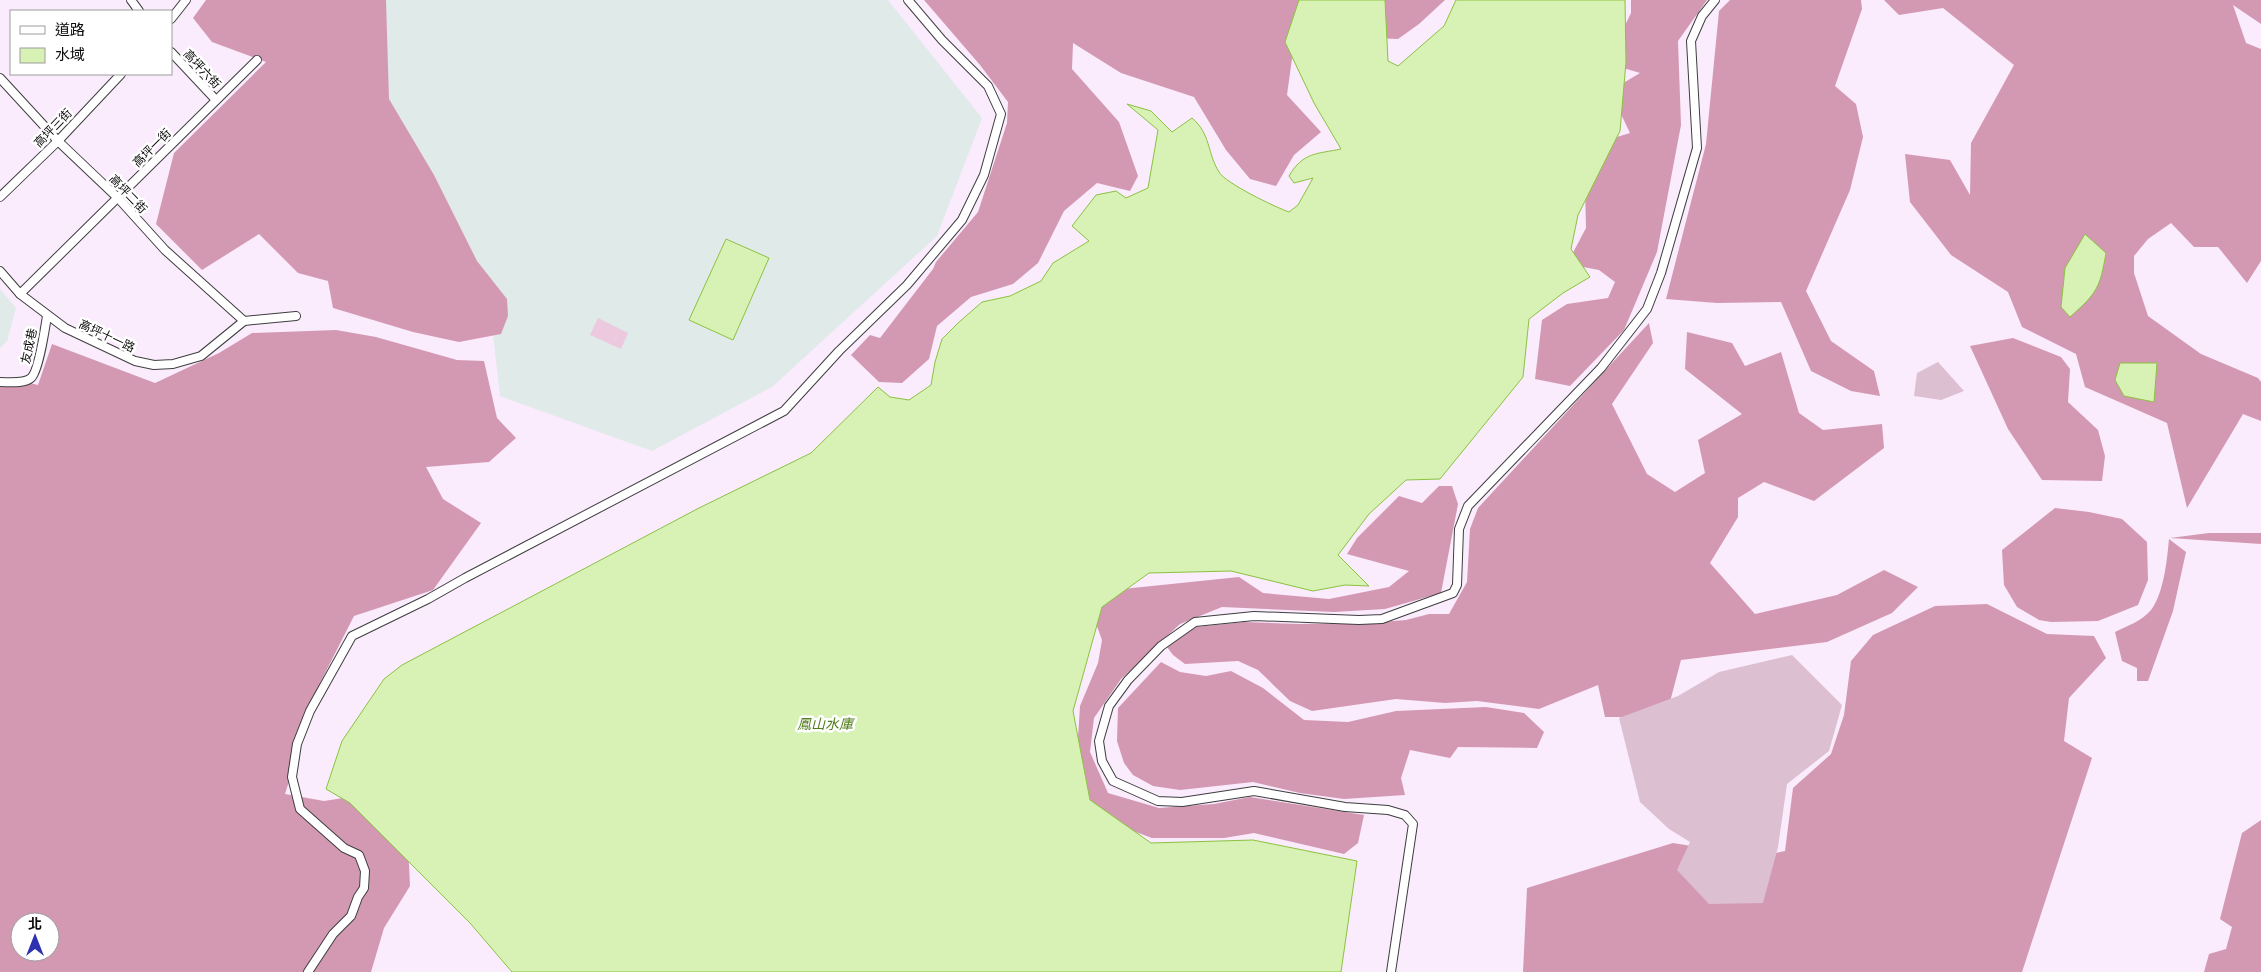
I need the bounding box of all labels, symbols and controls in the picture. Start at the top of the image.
legend [10,10,172,75]
text: 道路 [55,21,85,39]
text: 水域 [55,46,85,64]
street label: 高坪六街 [181,47,223,91]
street label: 高坪三街 [31,106,75,150]
street label: 高坪一街 [130,126,174,170]
street label: 高坪二街 [106,172,150,216]
street label: 高坪十一路 [77,317,137,355]
street label: 友成巷 [18,327,40,365]
water label: 鳳山水庫 [797,716,855,732]
north arrow [10,912,60,962]
text: 北 [28,916,42,932]

